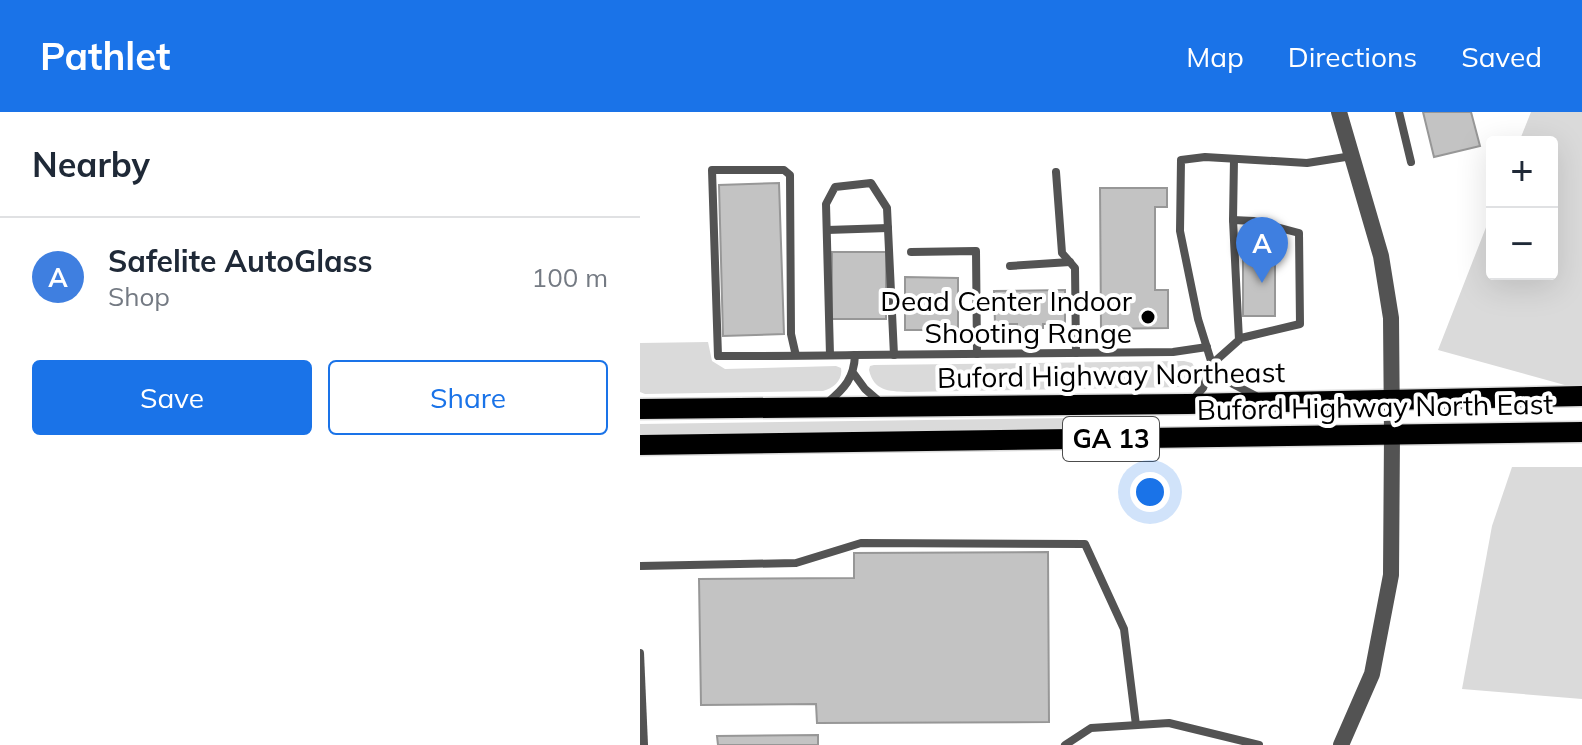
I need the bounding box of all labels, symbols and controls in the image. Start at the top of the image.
text: Pathlet [40,32,170,80]
text: Map [1186,39,1244,74]
text: Directions [1288,39,1417,74]
text: Saved [1461,39,1542,74]
map controls [1486,136,1558,280]
button: + [1486,136,1558,208]
text: Nearby [32,143,150,186]
button: − [1486,208,1558,280]
pin: A [1236,217,1288,283]
text: Safelite AutoGlass [108,242,373,280]
text: A [48,261,68,294]
text: 100 m [532,261,608,294]
text: Shop [108,280,170,313]
place label: Dead Center Indoor Shooting Range [880,283,1133,350]
marker: Dead Center Indoor Shooting Range [1139,308,1157,326]
street label: Buford Highway Northeast [937,354,1286,395]
button: Save [32,360,312,435]
button: Share [328,360,608,435]
street label: Buford Highway North East [1197,386,1554,427]
road number: GA 13 [1063,417,1159,461]
your location [1130,472,1170,512]

